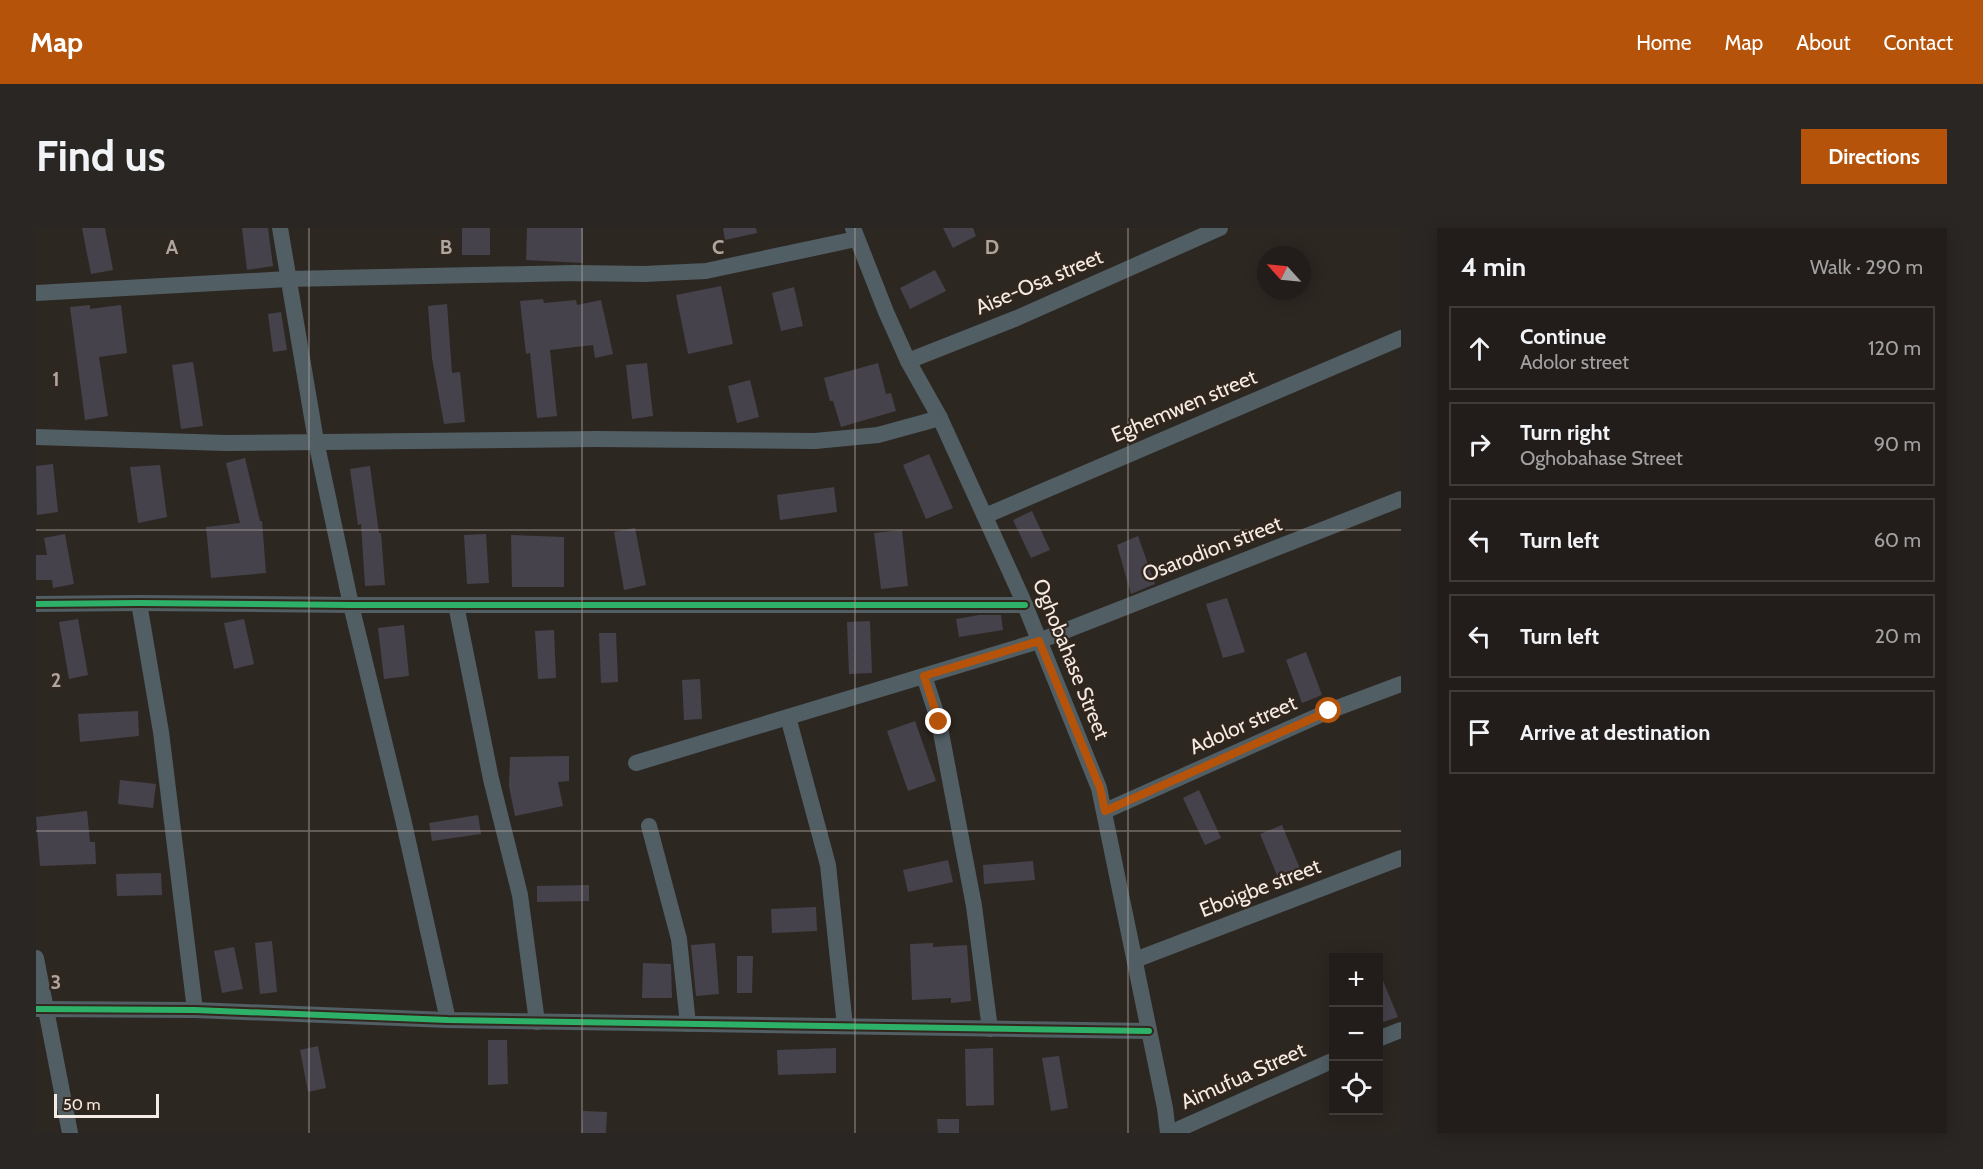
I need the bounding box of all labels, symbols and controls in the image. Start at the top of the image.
text: Map [30,25,83,59]
text: Home [1636,30,1692,55]
text: Map [1725,30,1763,55]
text: About [1796,30,1850,55]
text: Contact [1883,30,1953,55]
button: Directions [1801,129,1947,184]
text: Find us [36,130,165,182]
text: A [166,235,179,259]
text: B [440,235,452,259]
text: C [712,235,724,259]
text: D [985,235,999,259]
street label: Aise-Osa street [971,243,1106,320]
north arrow [1257,246,1311,300]
text: 4 min [1461,251,1526,283]
text: Walk · 290 m [1810,255,1923,279]
text: Continue [1520,323,1606,350]
icon: ahead [1463,332,1496,365]
text: 120 m [1868,336,1921,360]
text: Adolor street [1520,350,1629,374]
street label: Eghemwen street [1107,364,1260,447]
text: 1 [52,367,60,391]
text: Turn right [1520,419,1610,446]
icon: right [1463,428,1496,461]
text: 90 m [1874,432,1921,456]
text: Oghobahase Street [1520,446,1683,470]
street label: Osarodion street [1138,510,1285,587]
icon: left [1463,524,1496,557]
text: Turn left [1520,527,1599,554]
text: 60 m [1874,528,1921,552]
street label: Oghobahase Street [1028,575,1115,743]
icon: left [1463,620,1496,653]
text: Turn left [1520,623,1599,650]
text: 20 m [1875,624,1921,648]
text: 2 [51,668,61,692]
street label: Adolor street [1185,690,1300,759]
route start [1315,697,1341,723]
route end [925,708,951,734]
icon: arrive [1463,716,1496,749]
text: Arrive at destination [1520,719,1710,746]
street label: Eboigbe street [1196,853,1324,922]
map controls [1329,953,1383,1115]
button: + [1329,953,1383,1007]
text: 3 [51,970,61,994]
button: − [1329,1007,1383,1061]
street label: Aimufua Street [1177,1037,1309,1114]
button: locate [1329,1061,1383,1115]
scale bar [54,1091,159,1118]
text: 50 m [63,1095,100,1114]

